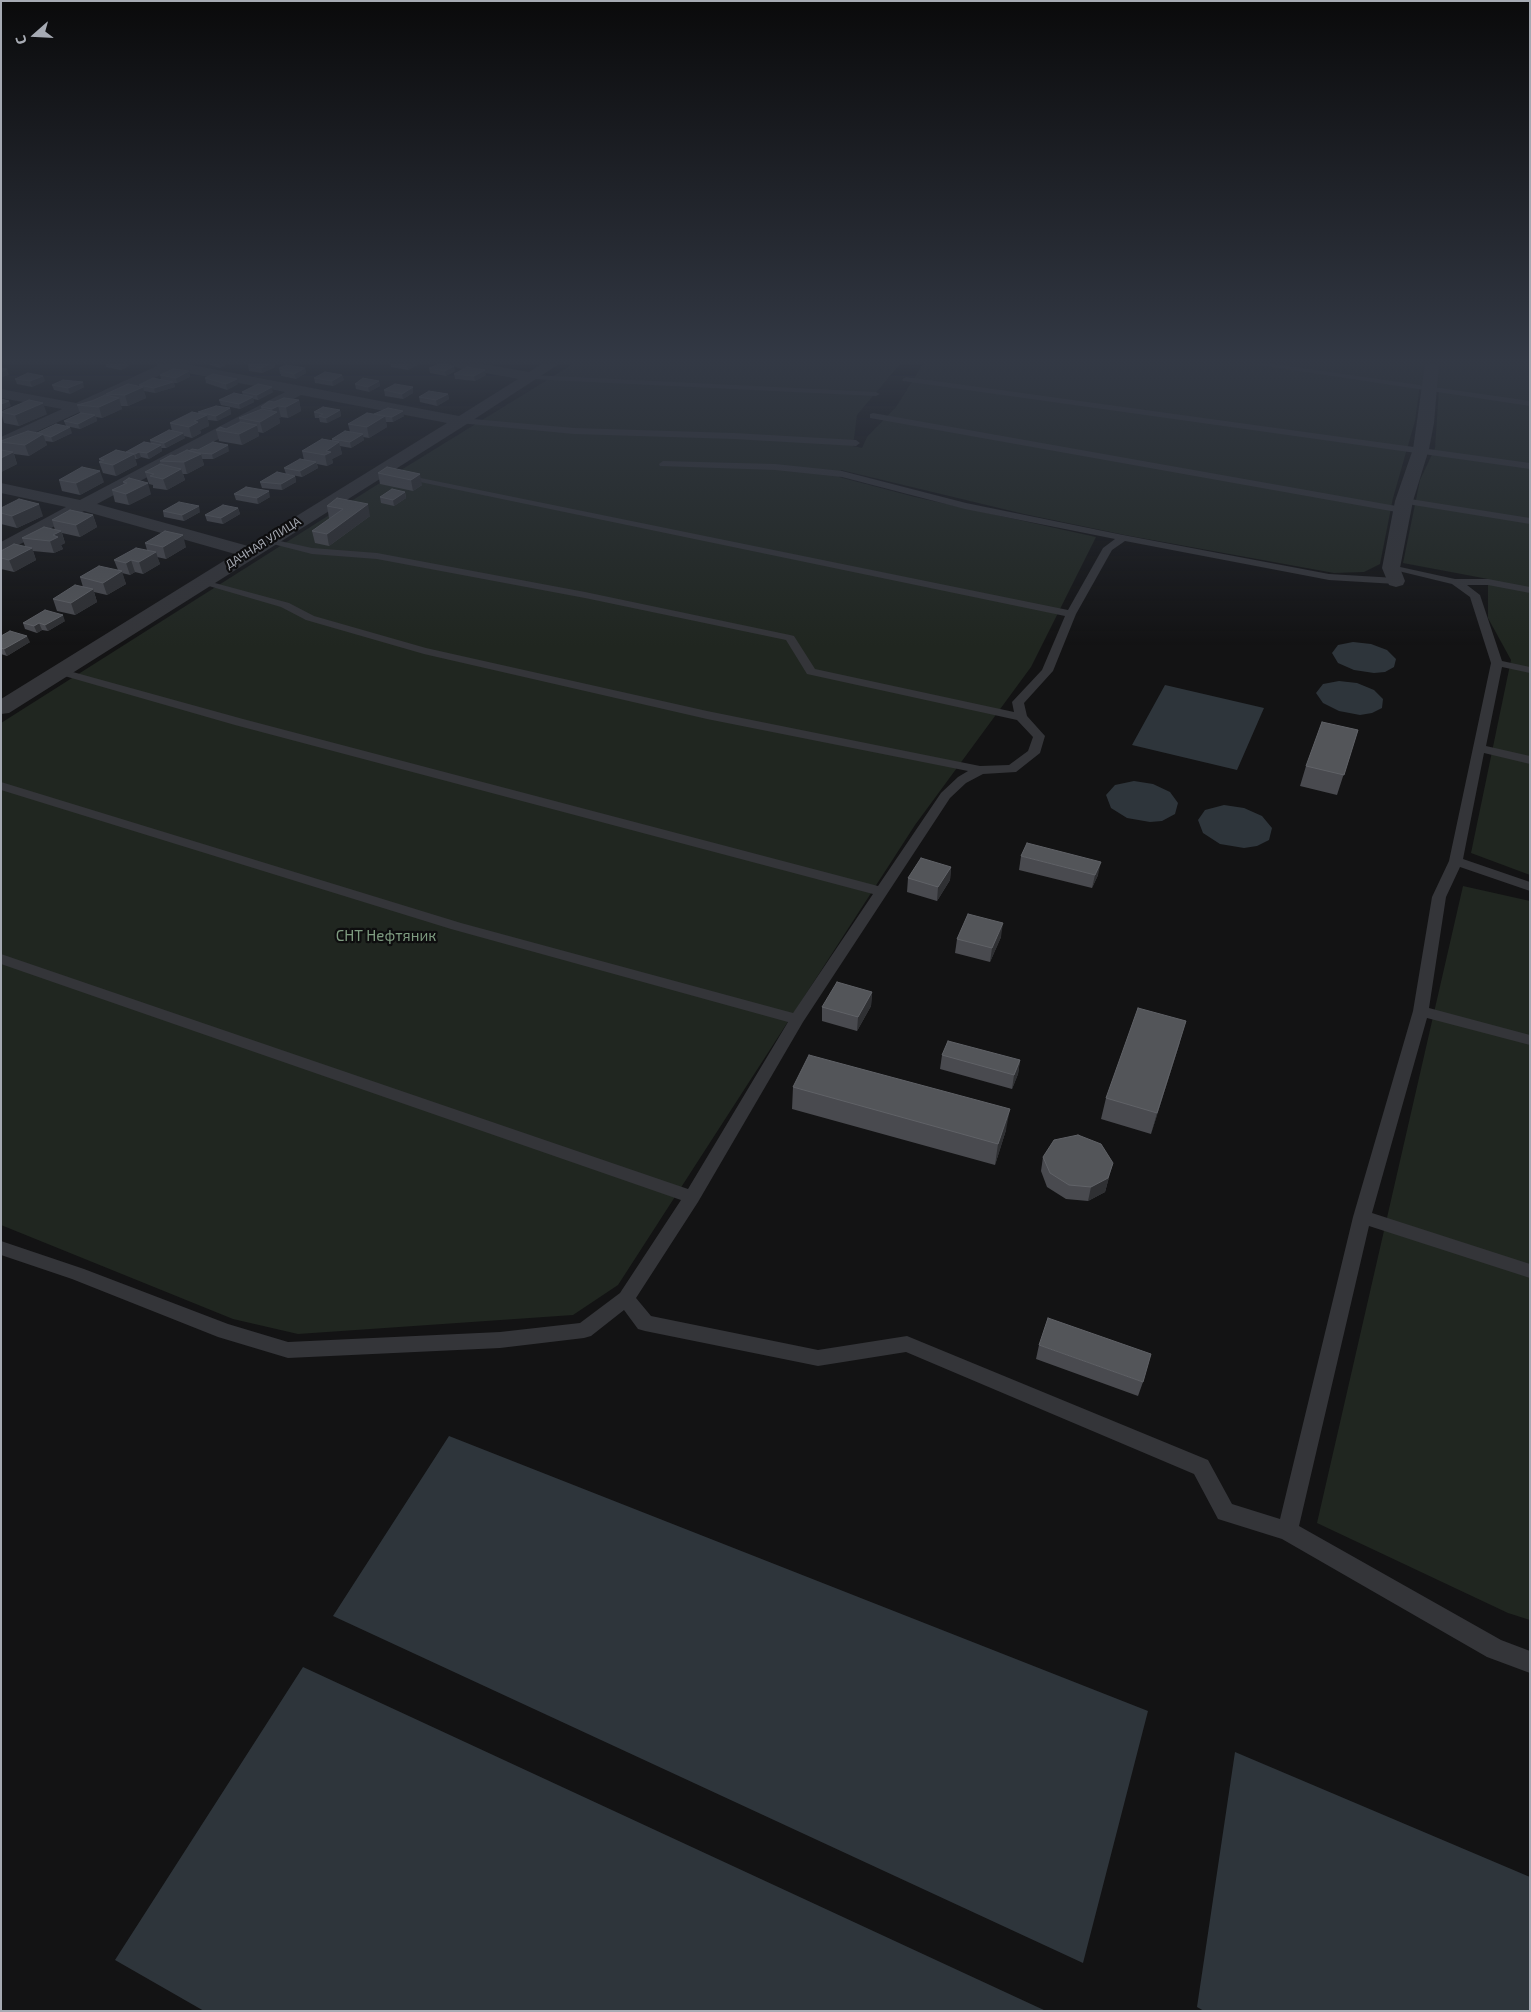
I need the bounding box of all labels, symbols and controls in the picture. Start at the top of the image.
north arrow [10,10,60,60]
text: С [11,33,30,47]
street label: ДАЧНАЯ УЛИЦА [223,514,303,572]
park label: СНТ Нефтяник [336,927,436,945]

